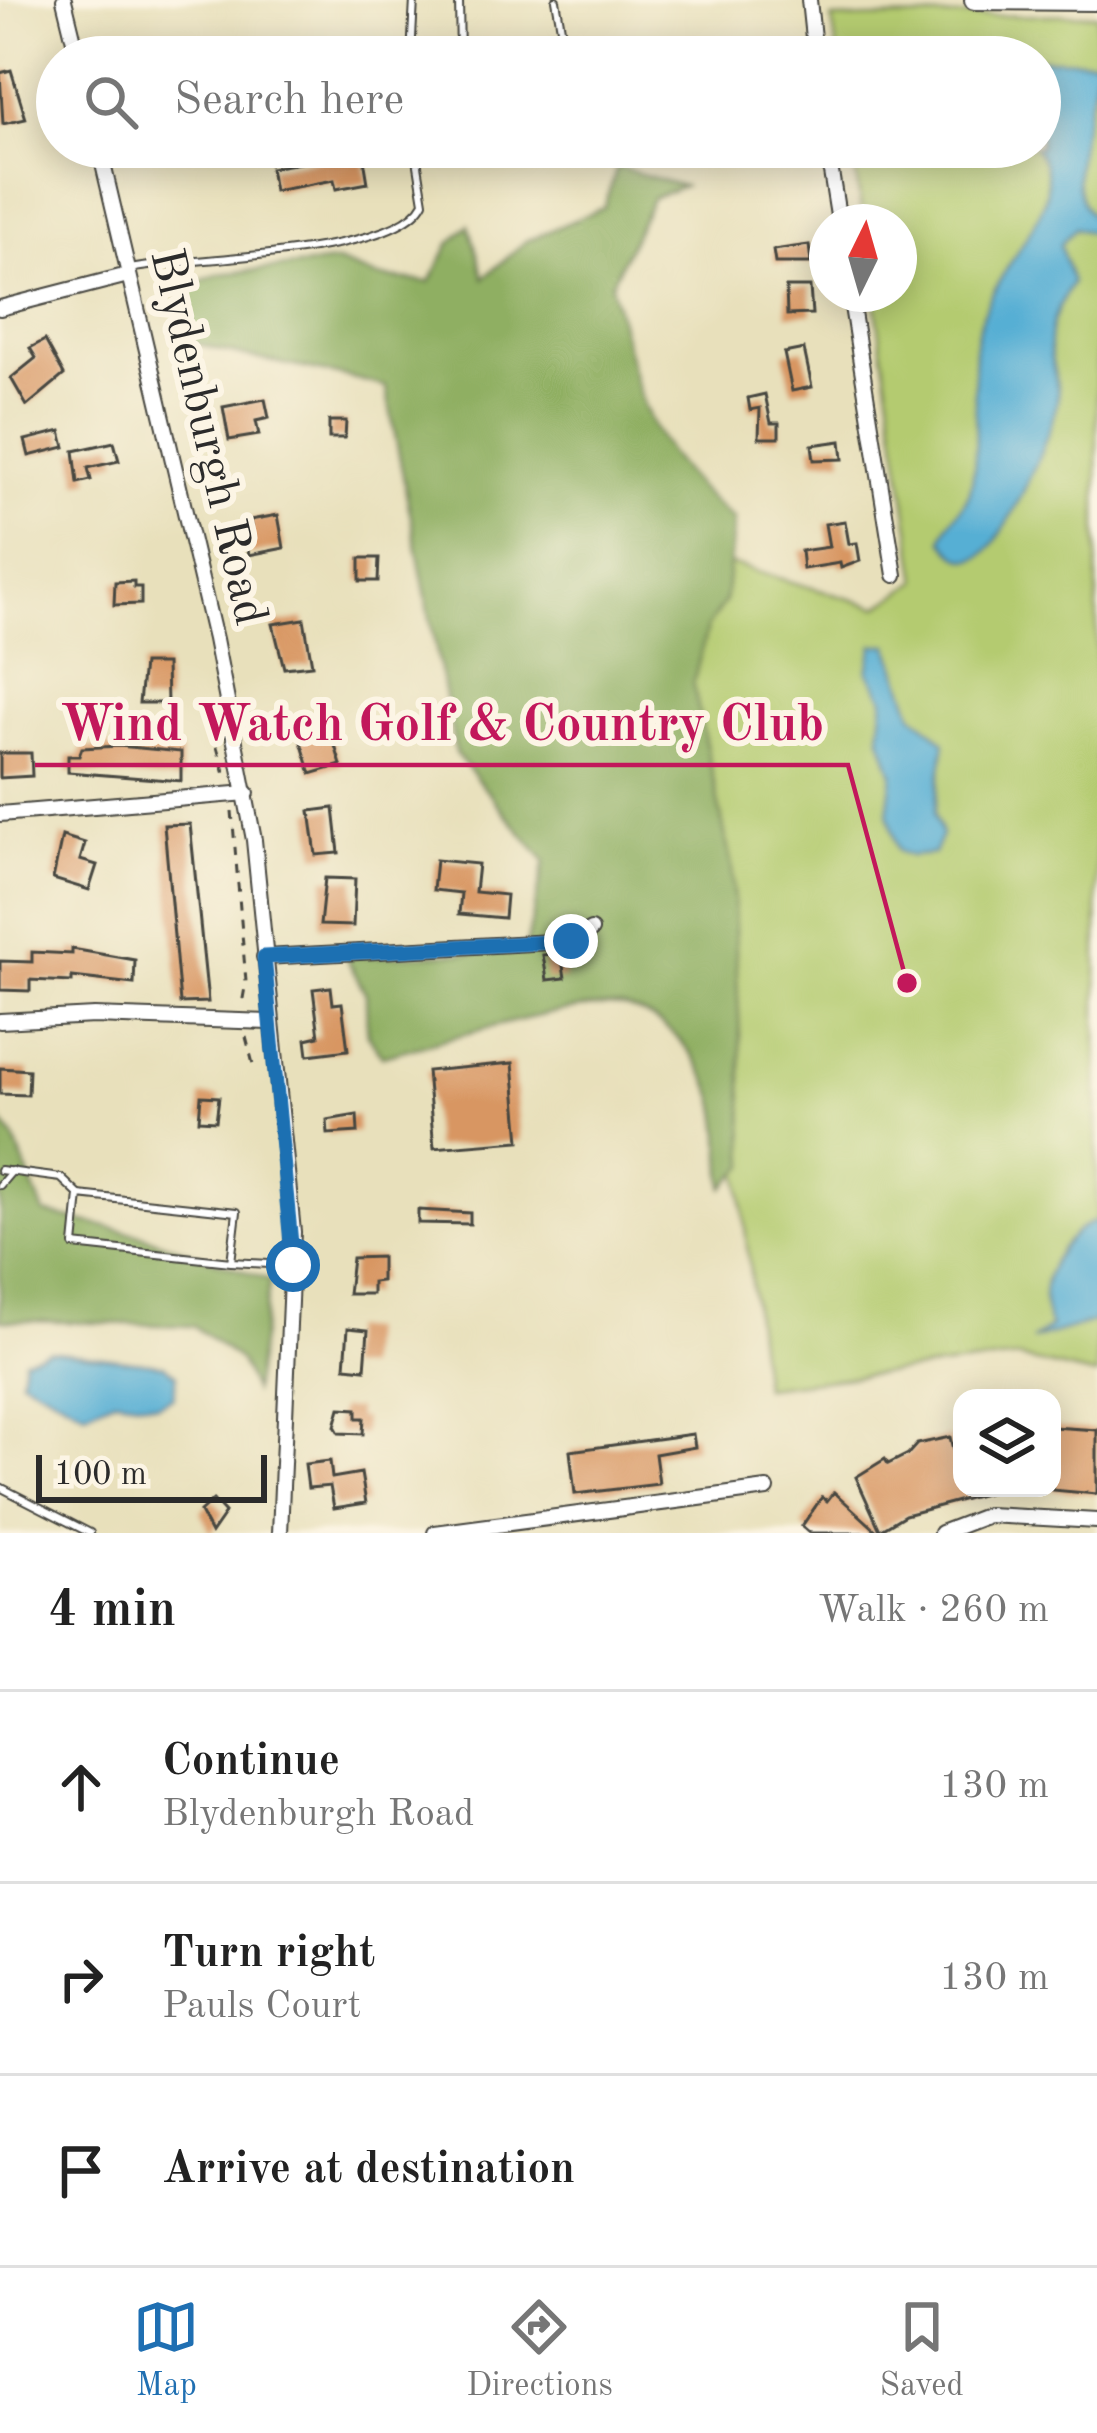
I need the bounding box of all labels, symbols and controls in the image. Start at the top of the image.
search box [36,36,1061,168]
icon: search [78,69,144,135]
text: Search here [174,79,404,124]
north arrow [809,204,917,312]
street label: Blydenburgh Road [140,244,274,630]
callout: Wind Watch Golf & Country Club [35,678,848,765]
text: Wind Watch Golf & Country Club [60,701,824,753]
route end [544,914,598,968]
route start [266,1238,320,1292]
map controls [953,1389,1061,1497]
button: layers [953,1389,1061,1497]
scale bar [36,1449,267,1502]
text: 100 m [54,1459,147,1492]
text: 4 min [48,1586,176,1637]
text: Walk · 260 m [818,1591,1049,1630]
text: Continue [162,1740,340,1785]
icon: ahead [48,1754,114,1820]
text: 130 m [939,1767,1049,1806]
text: Blydenburgh Road [162,1795,474,1834]
text: Turn right [162,1932,375,1977]
icon: right [48,1946,114,2012]
text: 130 m [939,1959,1049,1998]
text: Pauls Court [162,1987,361,2026]
icon: arrive [48,2138,114,2204]
text: Arrive at destination [162,2148,575,2193]
tab: Map [133,2294,199,2407]
tab: Directions [466,2294,613,2407]
tab: Saved [880,2294,964,2407]

